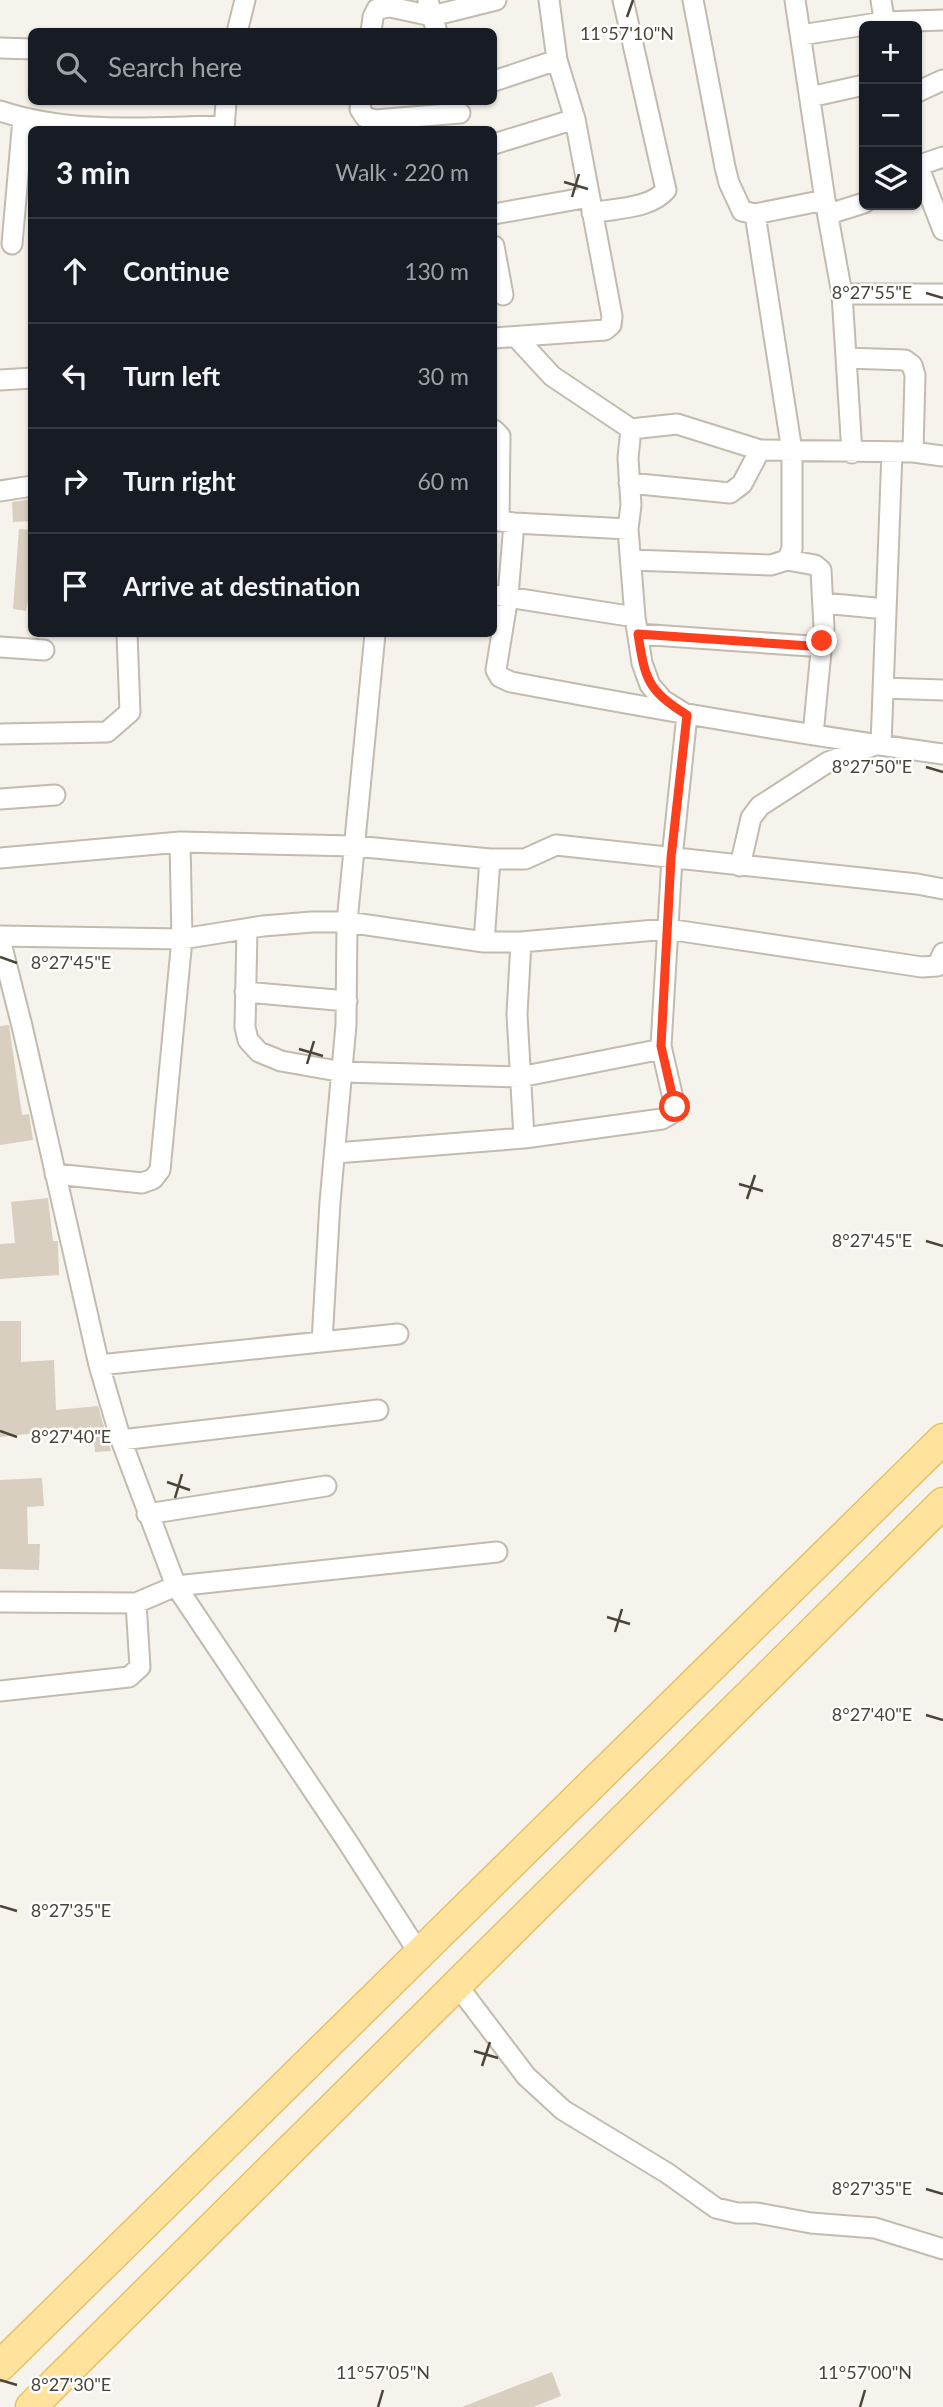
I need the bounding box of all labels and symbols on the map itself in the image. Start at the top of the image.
text: 11°57'10"N [580,22,674,44]
text: 8°27'55"E [832,281,912,303]
route end [806,625,837,656]
text: 8°27'50"E [832,755,912,777]
text: 8°27'45"E [31,951,111,973]
route start [659,1091,690,1122]
text: 8°27'45"E [832,1229,912,1251]
text: 8°27'40"E [31,1425,111,1447]
text: 8°27'40"E [832,1703,912,1725]
text: 8°27'35"E [31,1899,111,1921]
text: 8°27'35"E [832,2177,912,2199]
text: 11°57'05"N [336,2361,430,2383]
text: 11°57'00"N [818,2361,912,2383]
text: 8°27'30"E [31,2373,111,2395]

